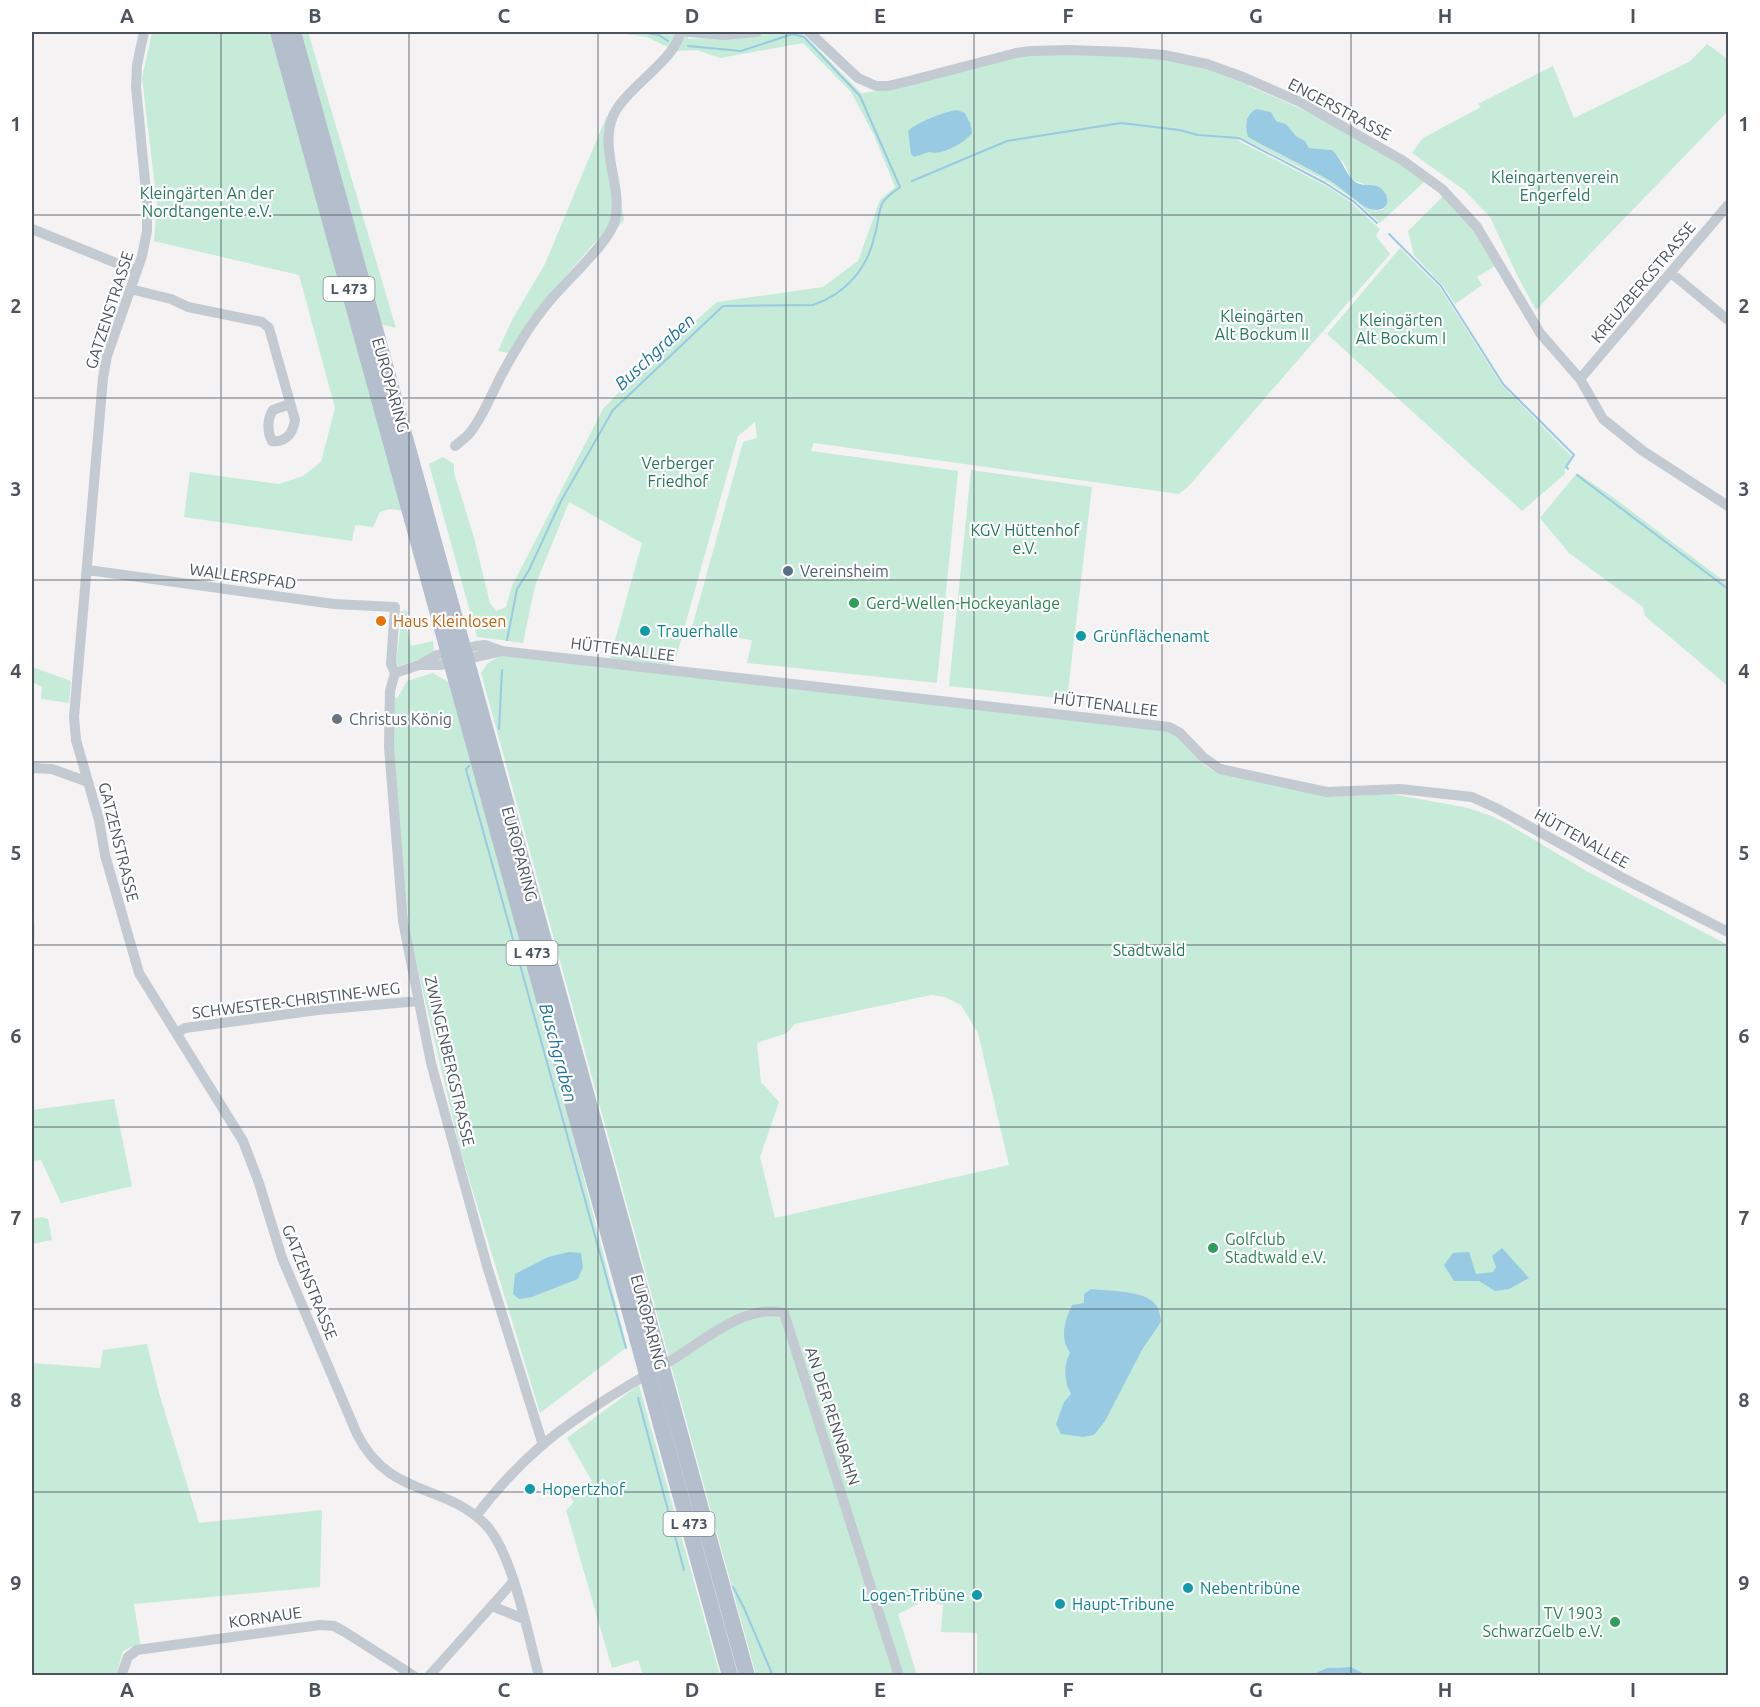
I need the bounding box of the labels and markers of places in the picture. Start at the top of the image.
place label: Vereinsheim [800,562,889,580]
marker: Vereinsheim [781,564,795,578]
place label: Gerd-Wellen-Hockeyanlage [866,594,1060,612]
marker: Gerd-Wellen-Hockeyanlage [847,596,861,610]
place label: Haus Kleinlosen [393,612,506,630]
marker: Haus Kleinlosen [374,614,388,628]
place label: Trauerhalle [657,622,738,640]
marker: Trauerhalle [638,624,652,638]
place label: Grünflächenamt [1093,627,1210,645]
marker: Grünflächenamt [1074,629,1088,643]
place label: Christus König [349,710,452,728]
marker: Christus König [330,712,344,726]
place label: Golfclub Stadtwald e.V. [1225,1230,1326,1266]
marker: Golfclub Stadtwald e.V. [1206,1241,1220,1255]
place label: Hopertzhof [542,1480,626,1498]
marker: Hopertzhof [523,1482,537,1496]
place label: Nebentribüne [1200,1579,1300,1597]
marker: Nebentribüne [1181,1581,1195,1595]
place label: Logen-Tribüne [862,1586,965,1604]
marker: Logen-Tribüne [970,1588,984,1602]
place label: Haupt-Tribune [1072,1595,1174,1613]
marker: Haupt-Tribune [1053,1597,1067,1611]
place label: TV 1903 SchwarzGelb e.V. [1483,1604,1603,1640]
marker: TV 1903 SchwarzGelb e.V. [1608,1615,1622,1629]

